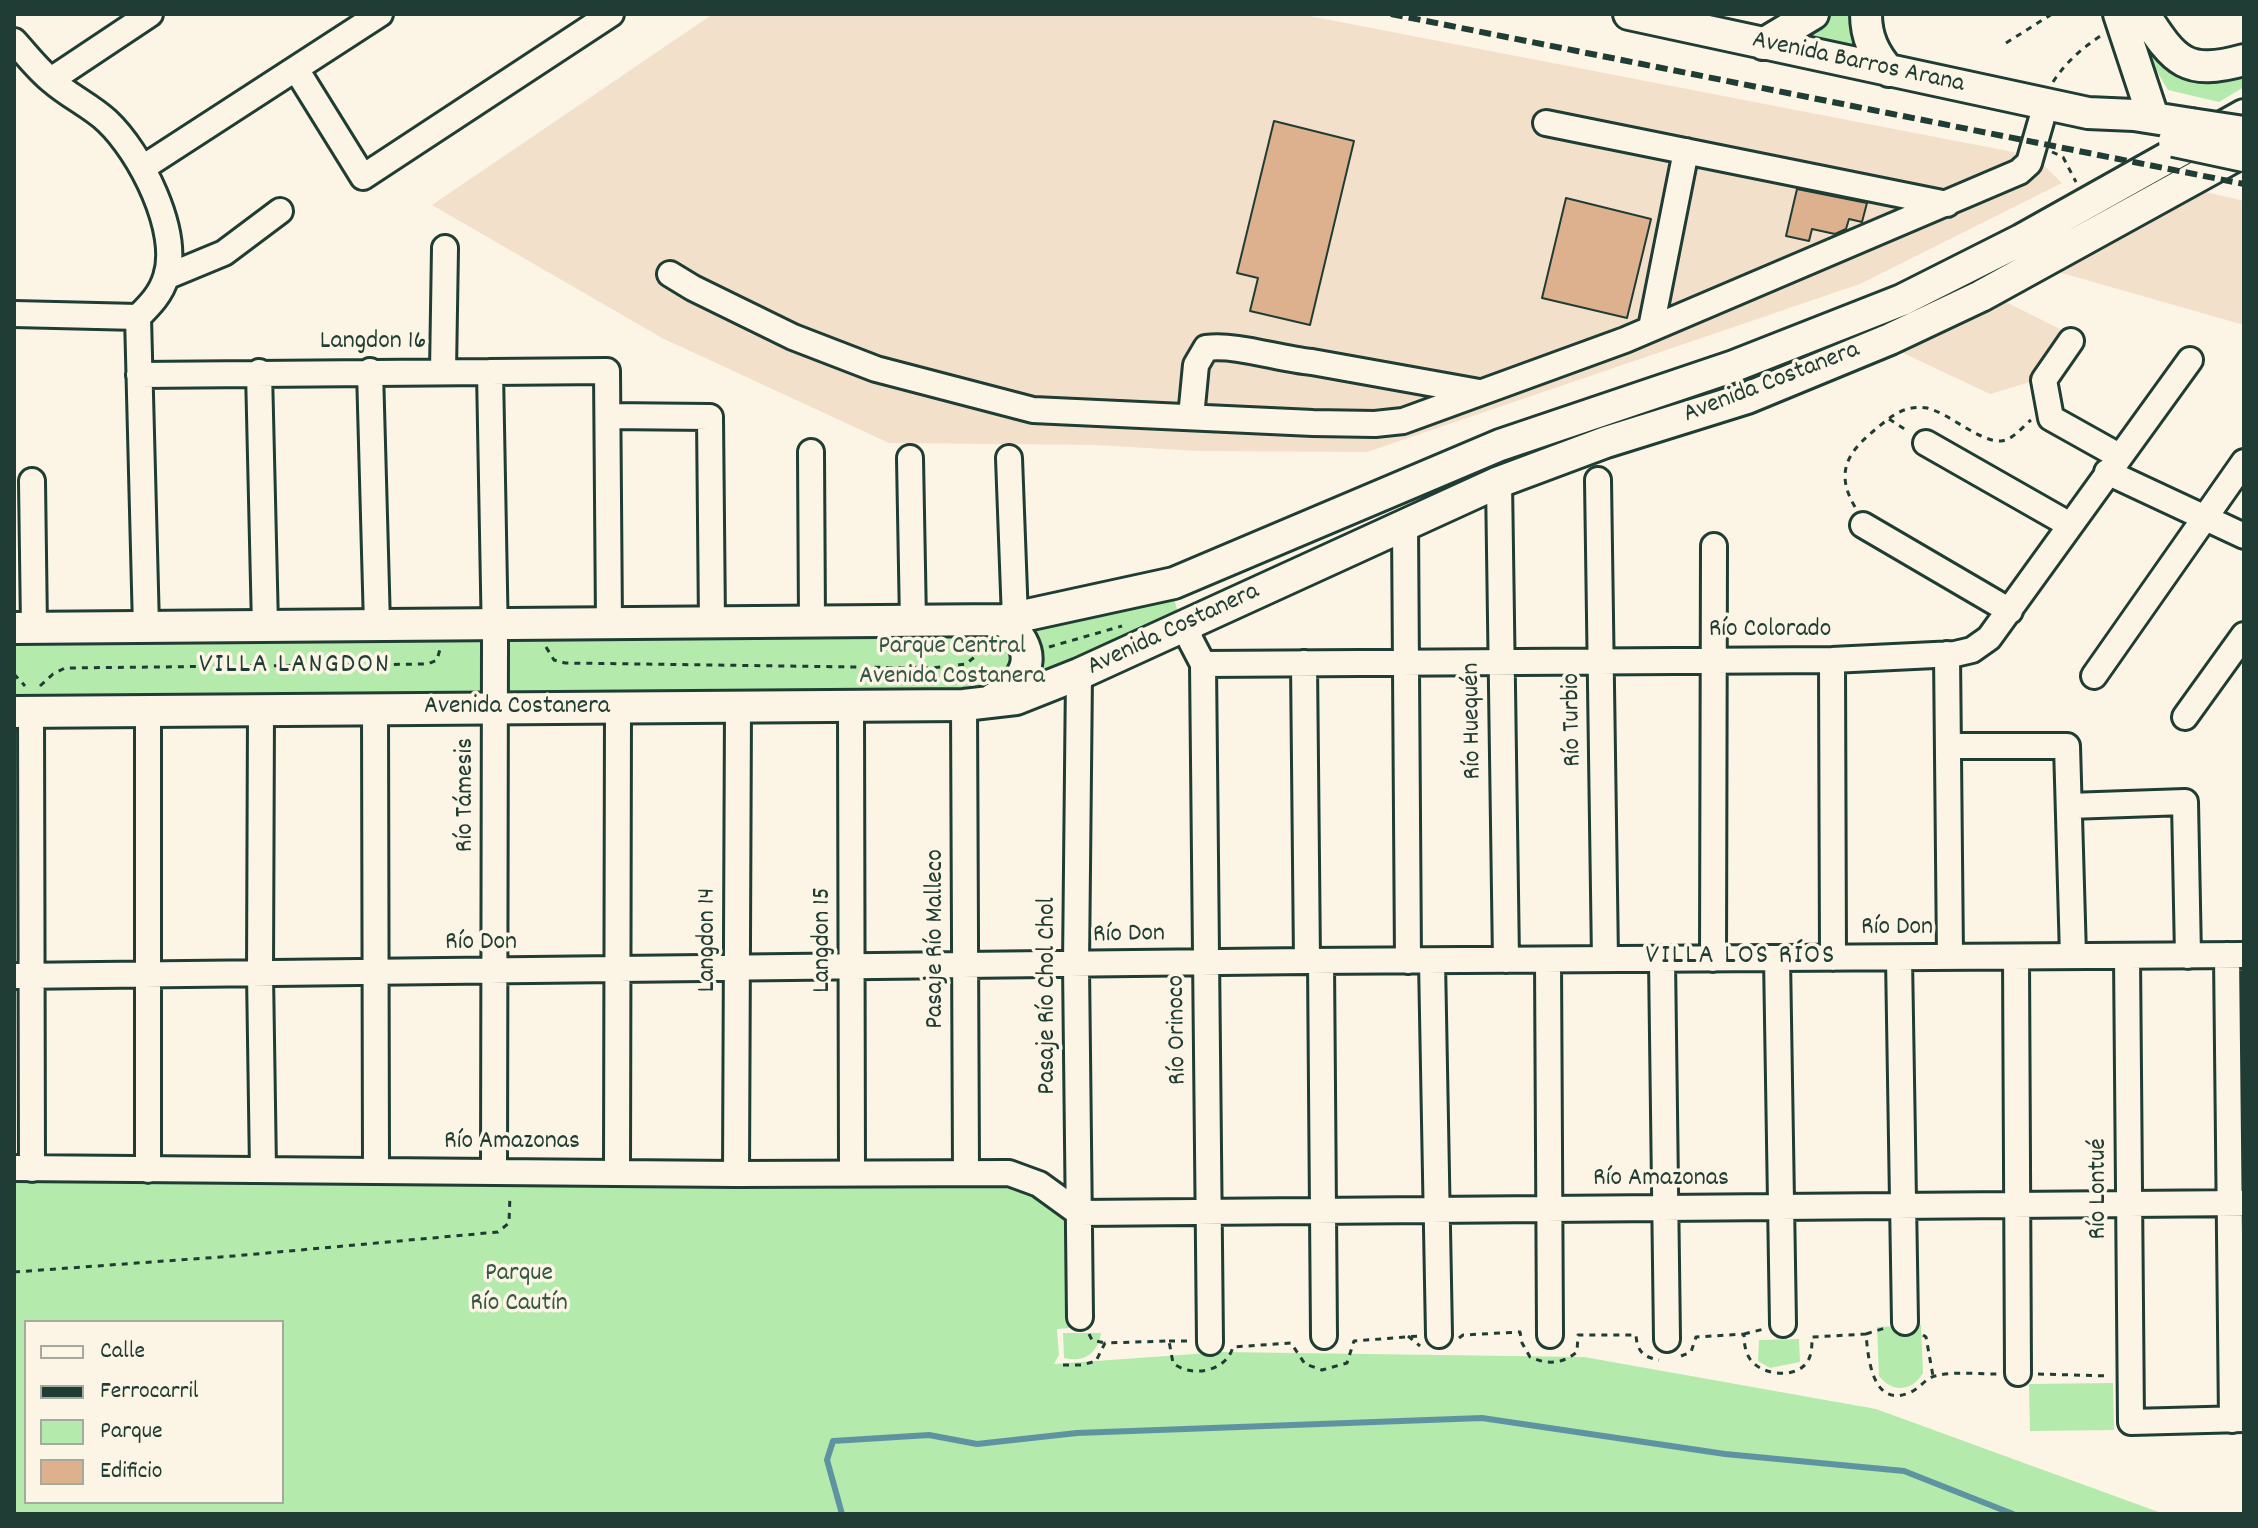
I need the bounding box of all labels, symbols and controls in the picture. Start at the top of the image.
street label: Avenida Barros Arana [1749,26,1967,102]
street label: Langdon 16 [320,327,426,359]
street label: Avenida Costanera [1680,336,1864,432]
street label: Avenida Costanera [1083,578,1265,684]
street label: Río Colorado [1709,615,1831,647]
park label: Parque Central Avenida Costanera [859,632,1045,694]
district label: VILLA LANGDON [199,650,391,684]
street label: Río Huequén [1457,662,1491,780]
street label: Río Turbio [1558,673,1590,767]
street label: Avenida Costanera [424,692,610,724]
street label: Río Támesis [451,738,483,852]
street label: Pasaje Río Malleco [921,849,953,1029]
street label: Langdon 15 [808,887,840,993]
street label: Langdon 14 [693,888,725,992]
street label: Pasaje Río Chol Chol [1033,897,1065,1095]
street label: Río Don [1861,913,1933,945]
street label: Río Don [1093,920,1165,952]
street label: Río Don [445,928,517,960]
district label: VILLA LOS RÍOS [1646,941,1836,975]
street label: Río Orinoco [1162,975,1196,1085]
street label: Río Amazonas [444,1127,580,1159]
street label: Río Lontué [2084,1138,2116,1240]
street label: Río Amazonas [1593,1164,1729,1196]
park label: Parque Río Cautín [470,1259,568,1320]
legend [24,1320,284,1504]
text: Calle [100,1335,145,1369]
text: Ferrocarril [100,1375,199,1409]
text: Parque [100,1415,163,1449]
text: Edificio [100,1455,162,1489]

